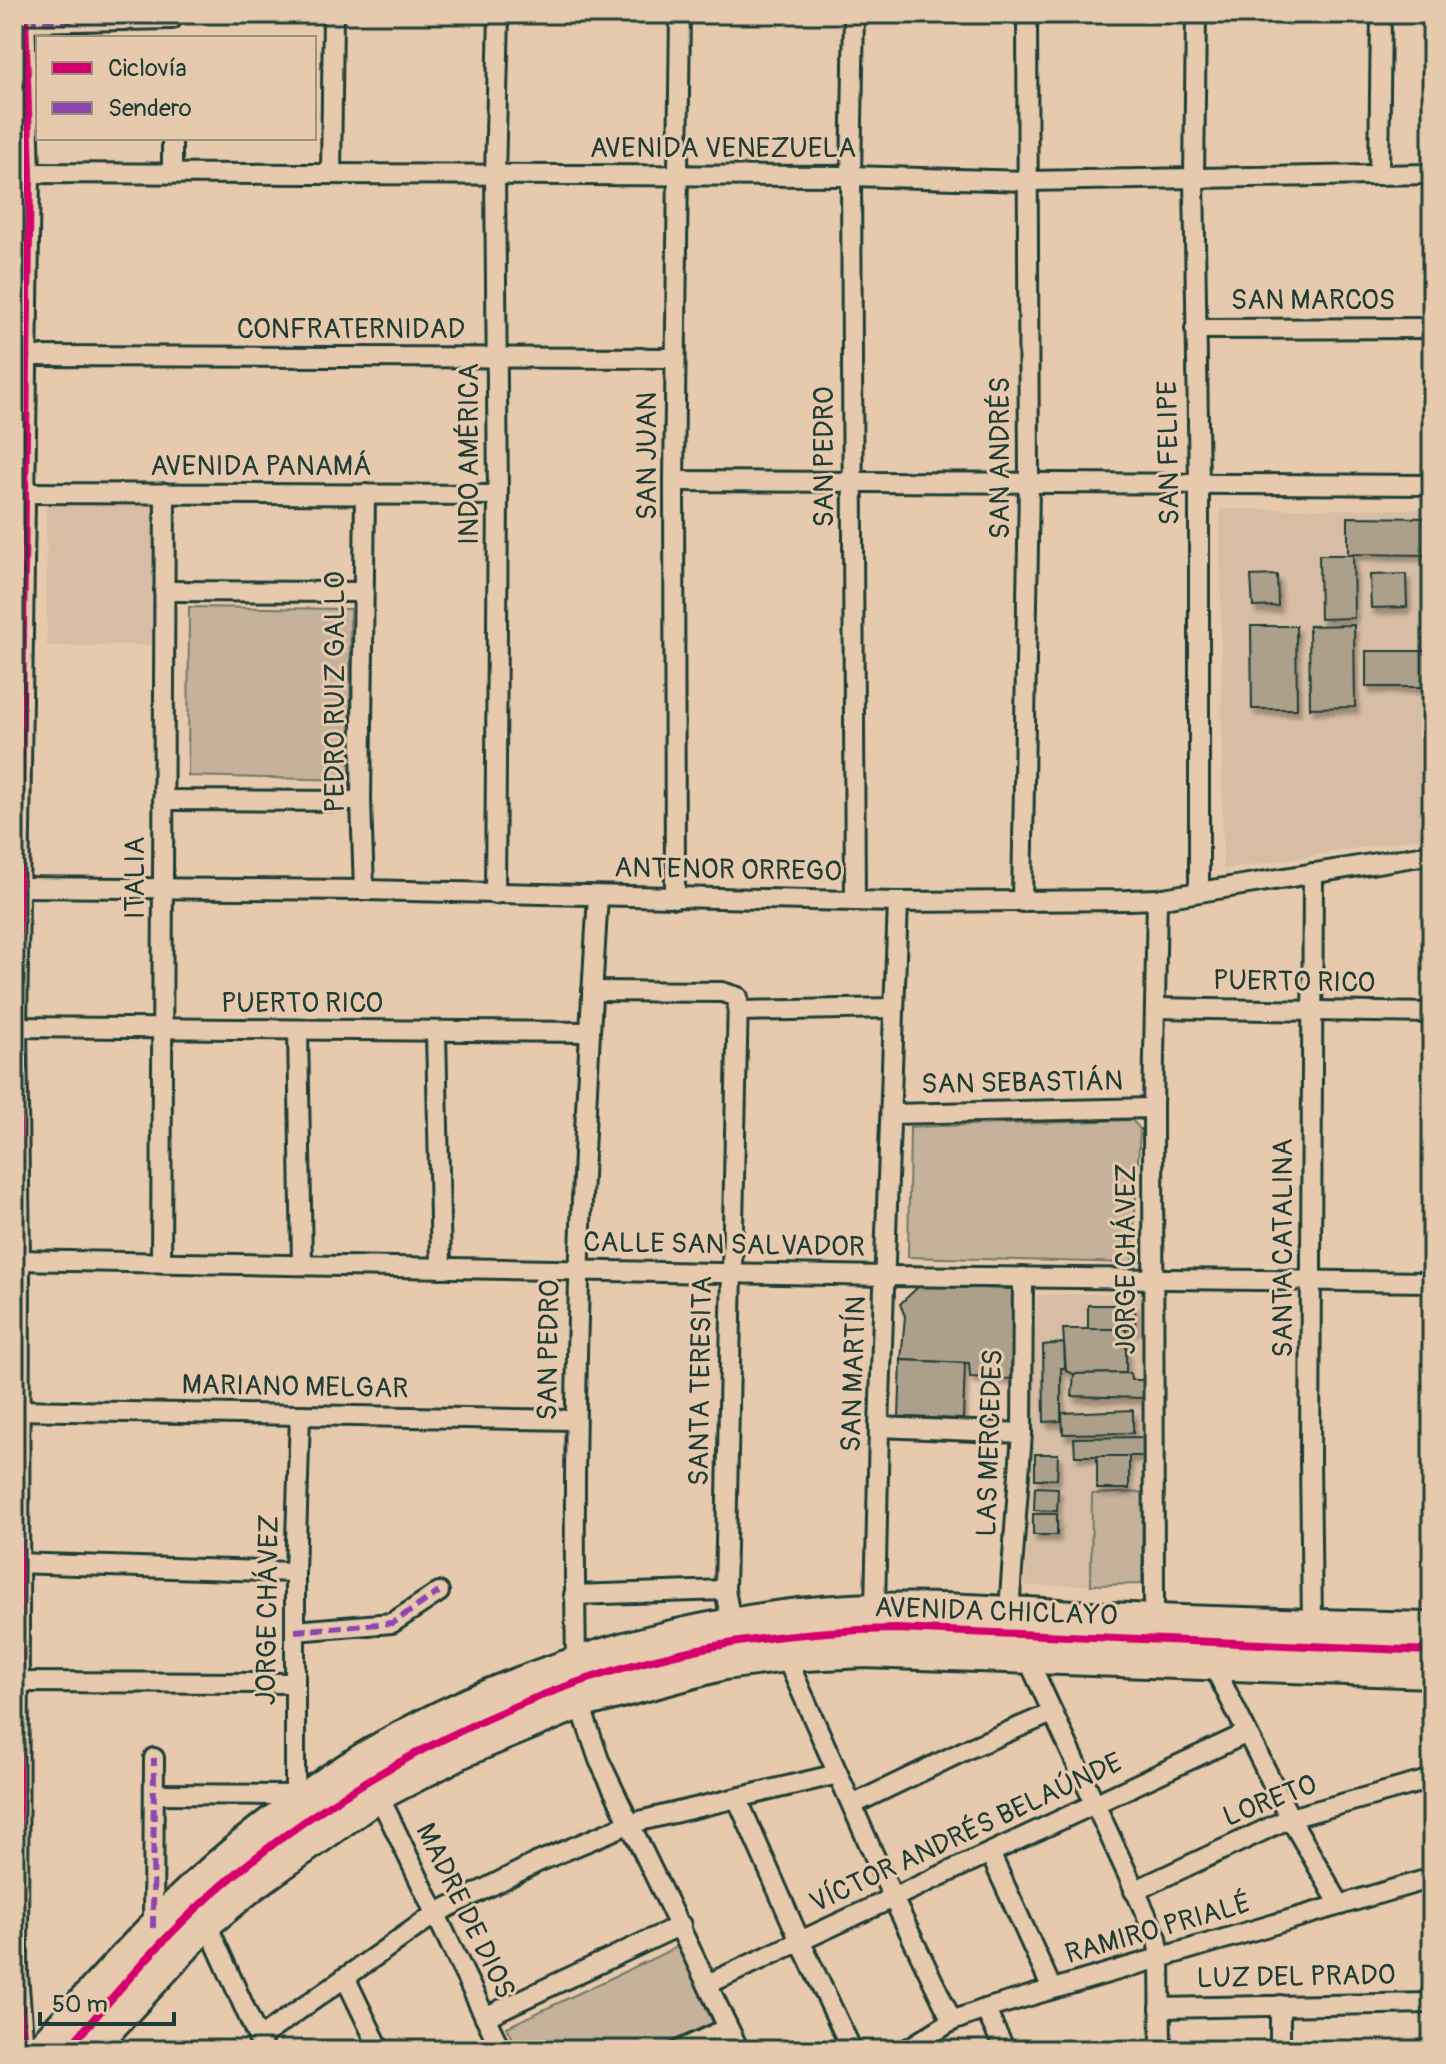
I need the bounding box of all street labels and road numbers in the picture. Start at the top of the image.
street label: AVENIDA VENEZUELA [590,131,856,166]
street label: SAN MARCOS [1231,283,1395,318]
street label: CONFRATERNIDAD [237,312,465,347]
street label: INDO AMÉRICA [452,363,487,545]
street label: SAN ANDRÉS [983,377,1018,539]
street label: SAN FELIPE [1150,380,1188,526]
street label: SAN PEDRO [807,386,842,528]
street label: SAN JUAN [630,392,665,520]
street label: AVENIDA PANAMÁ [150,449,372,484]
street label: PEDRO RUIZ GALLO [318,571,353,813]
street label: ITALIA [118,837,153,919]
street label: ANTENOR ORREGO [614,851,842,889]
street label: PUERTO RICO [1213,963,1375,1001]
street label: PUERTO RICO [221,986,383,1021]
street label: SAN SEBASTIÁN [921,1064,1123,1102]
street label: SANTA CATALINA [1266,1138,1301,1358]
street label: JORGE CHÁVEZ [1109,1164,1144,1354]
street label: CALLE SAN SALVADOR [583,1225,865,1265]
street label: SANTA TERESITA [682,1276,720,1486]
street label: SAN PEDRO [530,1279,568,1421]
street label: SAN MARTÍN [834,1295,874,1453]
street label: LAS MERCEDES [969,1349,1011,1537]
street label: MARIANO MELGAR [181,1368,409,1406]
street label: JORGE CHÁVEZ [249,1514,287,1706]
street label: AVENIDA CHICLAYO [874,1590,1118,1634]
street label: VÍCTOR ANDRÉS BELAÚNDE [804,1745,1128,1921]
street label: LORETO [1218,1767,1322,1835]
street label: MADRE DE DIOS [408,1818,522,2004]
street label: RAMIRO PRIALÉ [1061,1886,1255,1972]
street label: LUZ DEL PRADO [1196,1958,1396,1996]

